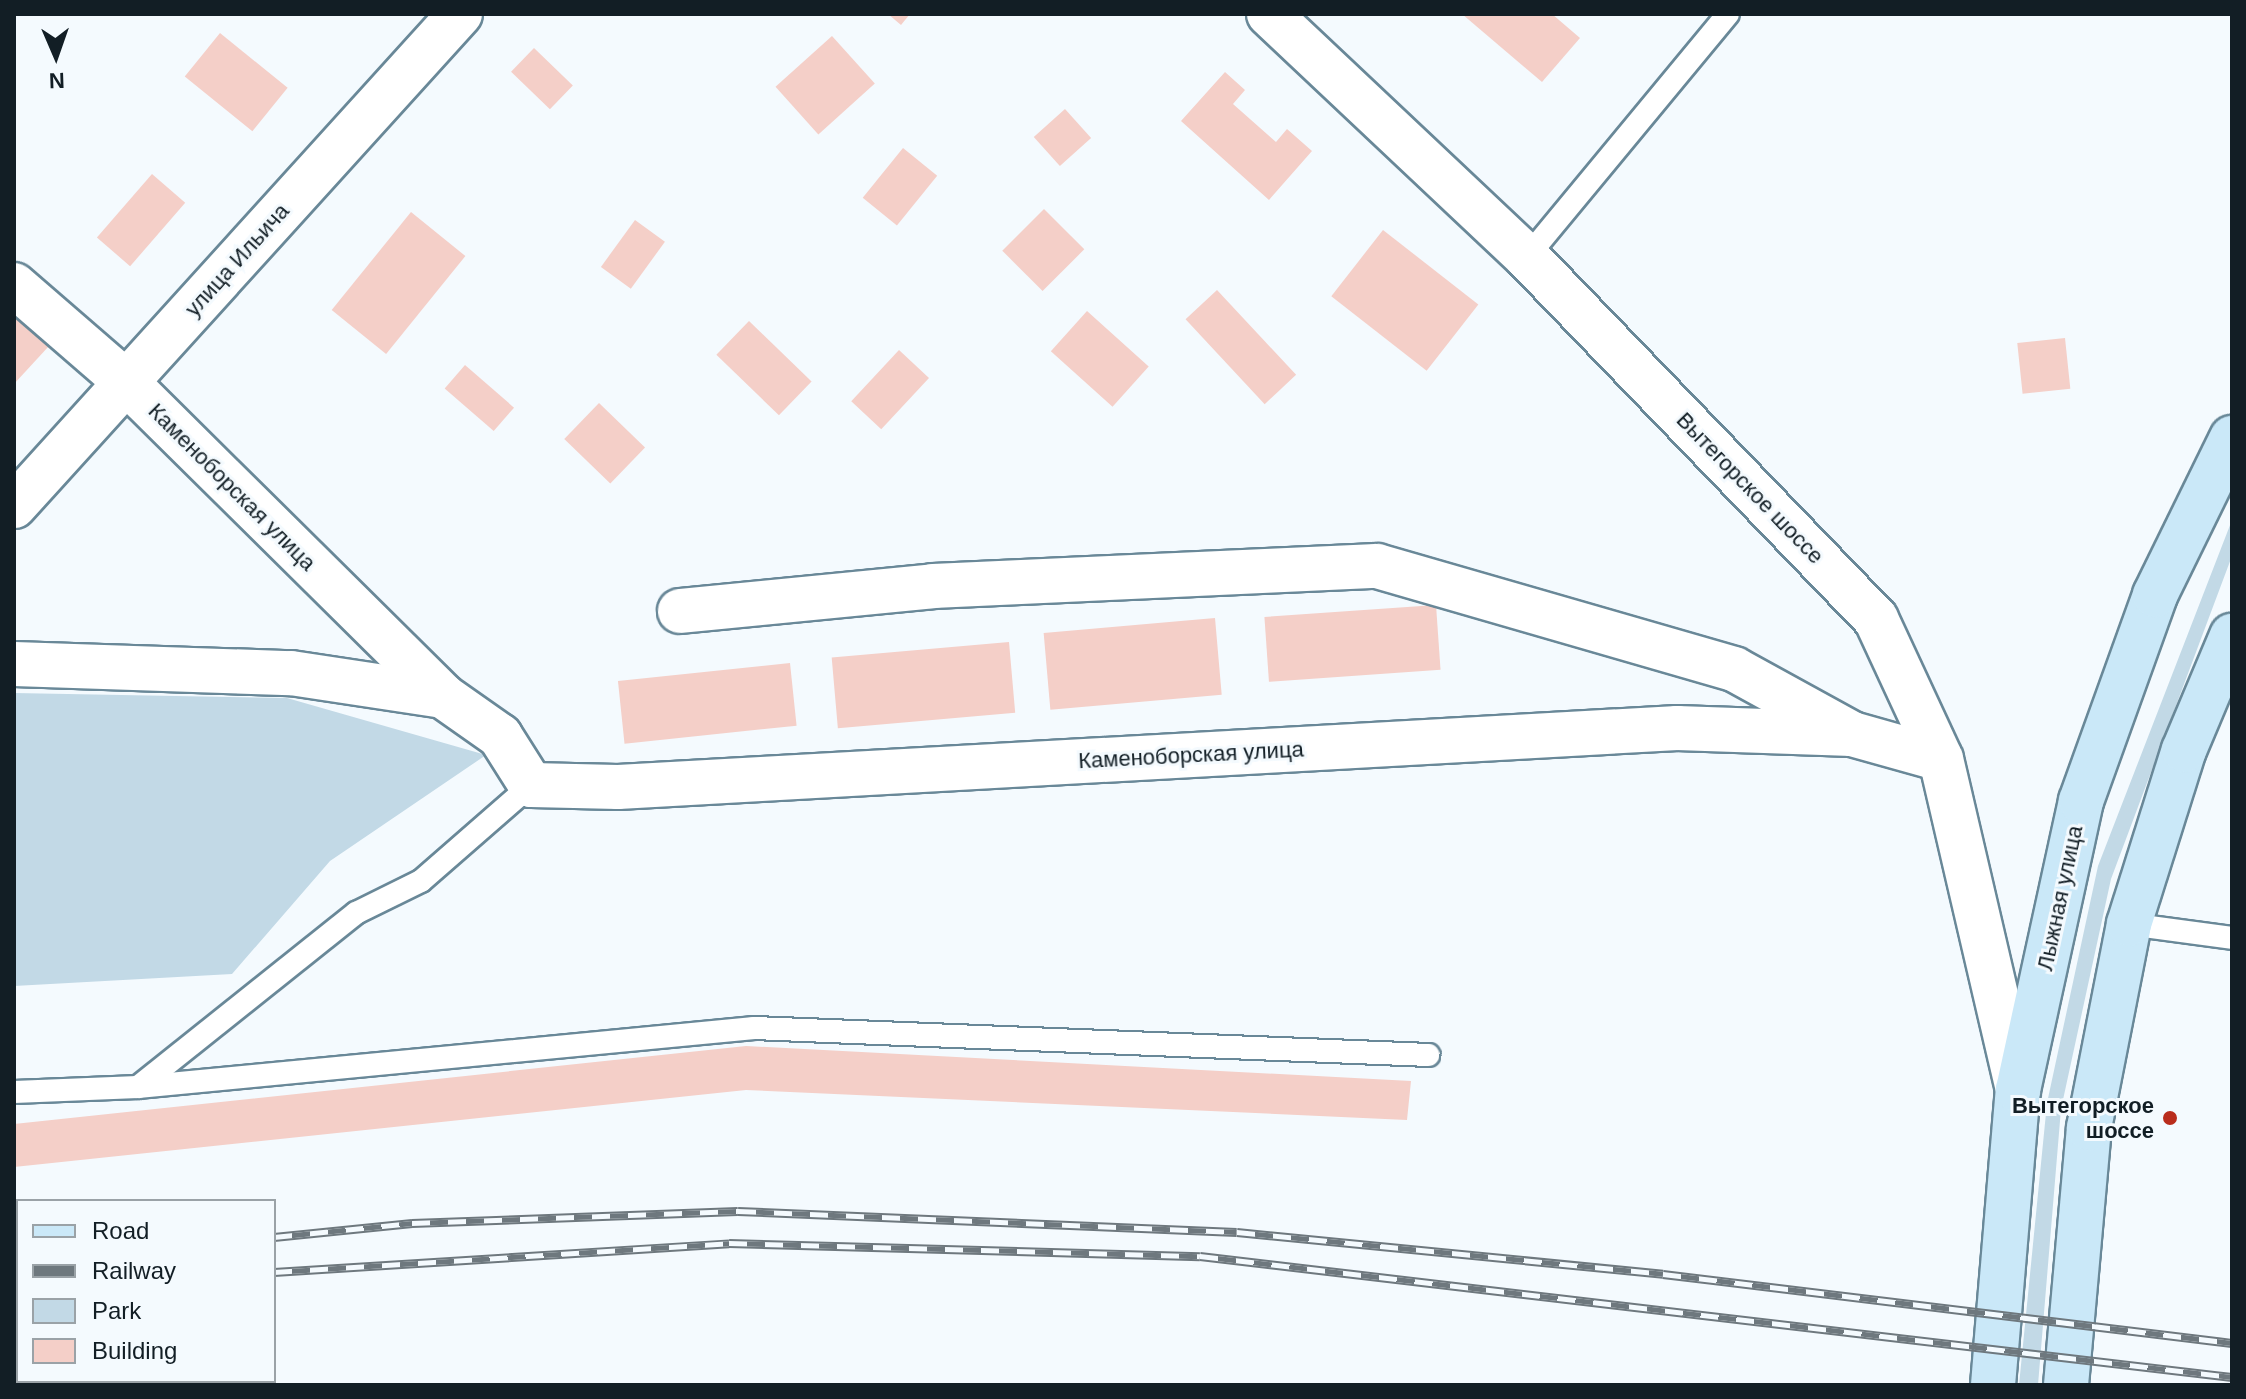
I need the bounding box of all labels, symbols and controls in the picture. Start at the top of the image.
north arrow [16,16,96,96]
text: N [48,68,65,93]
street label: улица Ильича [179,198,295,322]
street label: Каменоборская улица [143,398,321,576]
street label: Вытегорское шоссе [1671,407,1829,569]
street label: Каменоборская улица [1078,736,1304,774]
street label: Лыжная улица [2032,823,2088,973]
place label: Вытегорское шоссе [2012,1092,2154,1144]
marker: Вытегорское шоссе [2161,1109,2179,1127]
legend [16,1199,276,1383]
text: Road [92,1217,149,1244]
text: Railway [92,1257,176,1284]
text: Park [92,1297,141,1324]
text: Building [92,1337,177,1364]

